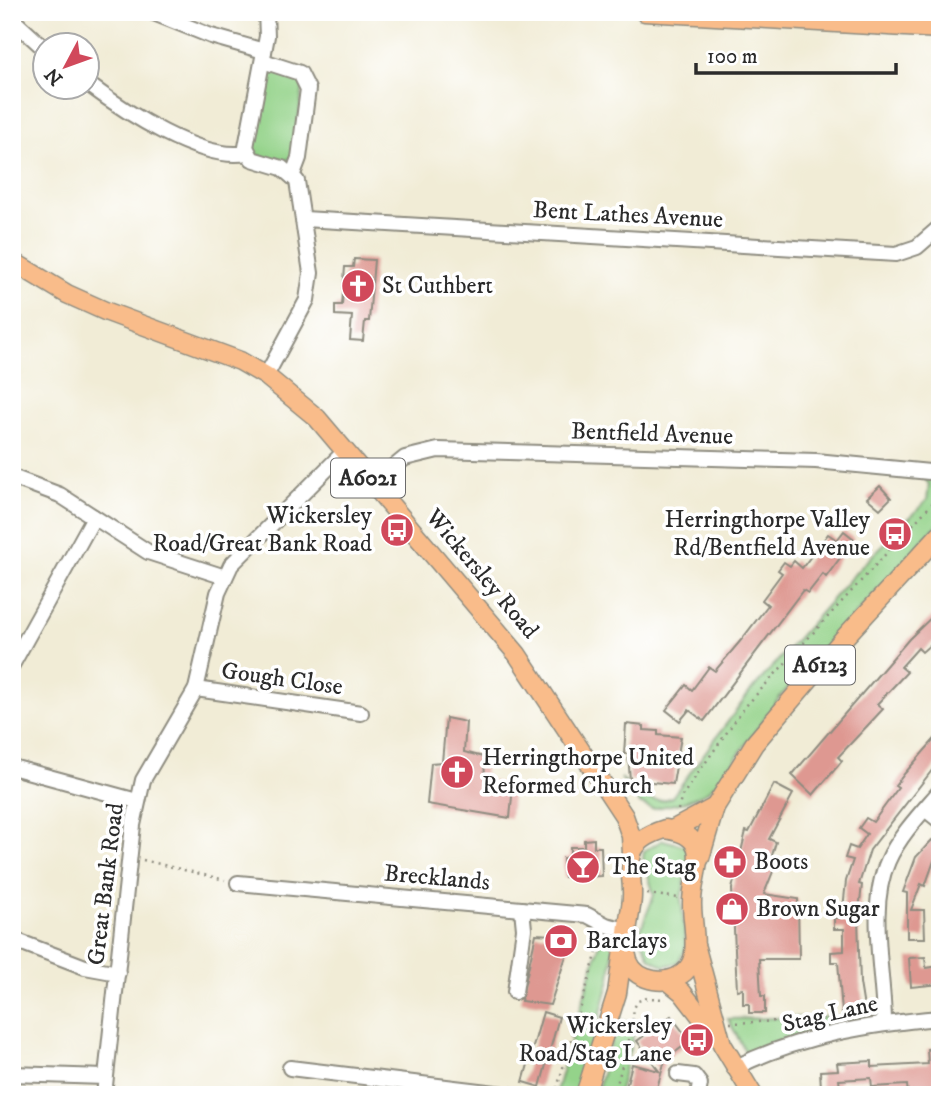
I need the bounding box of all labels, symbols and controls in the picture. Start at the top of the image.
north arrow [32,32,102,102]
scale bar [696,32,896,76]
text: 100 m [707,44,758,70]
text: N [40,62,68,90]
street label: Bent Lathes Avenue [532,195,724,235]
church icon: St Cuthbert [339,267,377,305]
place label: St Cuthbert [382,271,493,301]
street label: Bentfield Avenue [570,416,734,452]
road number: A6021 [331,458,405,498]
place label: Wickersley Road/Great Bank Road [152,501,373,559]
street label: Wickersley Road [418,502,545,645]
place label: Herringthorpe Valley Rd/Bentfield Avenue [665,505,871,563]
bus stop icon: Wickersley Road/Great Bank Road [378,511,416,549]
bus stop icon: Herringthorpe Valley Rd/Bentfield Avenue [876,515,914,553]
road number: A6123 [785,646,855,684]
street label: Gough Close [219,656,345,702]
place label: Herringthorpe United Reformed Church [482,743,694,801]
church icon: Herringthorpe United Reformed Church [438,753,476,791]
street label: Great Bank Road [81,801,131,967]
pharmacy icon: Boots [711,843,749,881]
place label: Boots [754,847,808,877]
bar icon: The Stag [564,848,602,886]
place label: The Stag [608,852,696,882]
street label: Brecklands [383,858,491,898]
shop icon: Brown Sugar [713,890,751,928]
place label: Brown Sugar [756,894,880,924]
bank icon: Barclays [542,922,580,960]
place label: Barclays [586,926,667,956]
street label: Stag Lane [779,988,881,1040]
place label: Wickersley Road/Stag Lane [519,1011,673,1069]
bus stop icon: Wickersley Road/Stag Lane [678,1021,716,1059]

